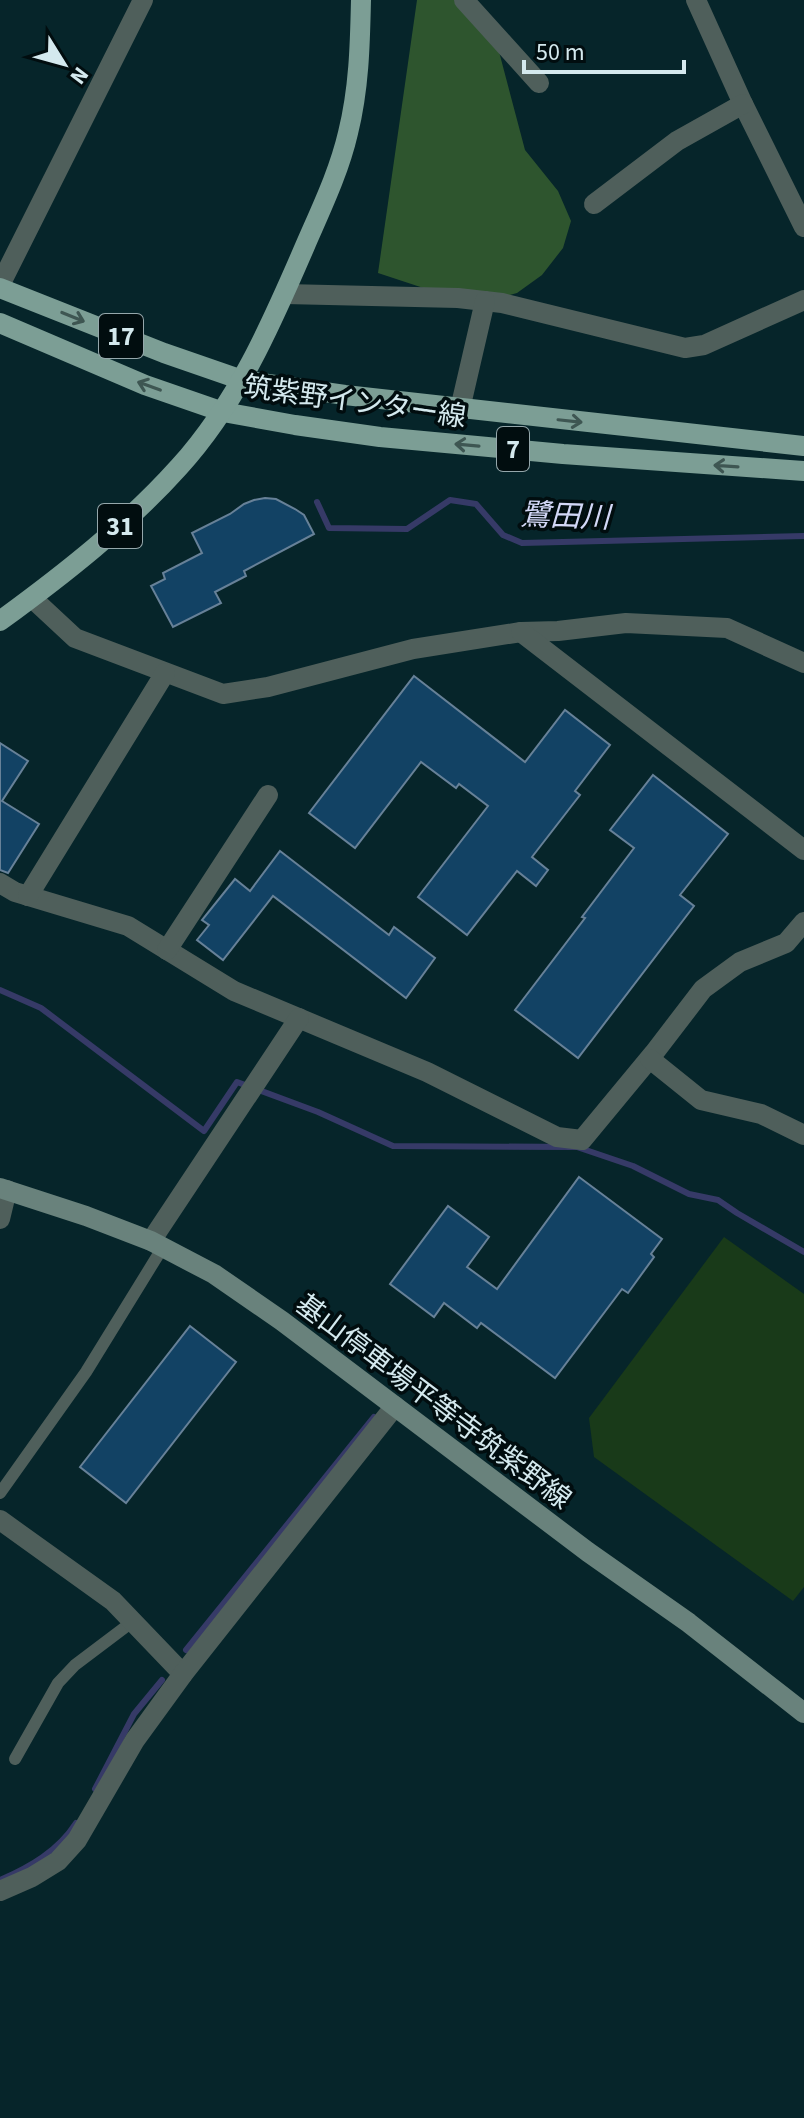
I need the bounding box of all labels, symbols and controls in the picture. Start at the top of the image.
north arrow [24,24,104,104]
scale bar [524,24,684,74]
text: 50 m [536,35,585,70]
text: N [62,60,96,91]
one-way arrow [60,311,85,325]
road number: 17 [99,314,143,358]
street label: 筑紫野インター線 [241,367,469,437]
one-way arrow [137,378,162,393]
one-way arrow [556,414,583,429]
road number: 7 [497,427,529,471]
one-way arrow [454,437,481,452]
one-way arrow [713,458,740,473]
water label: 鷺田川 [519,493,614,540]
road number: 31 [98,504,142,548]
street label: 基山停車場平等寺筑紫野線 [287,1285,580,1519]

